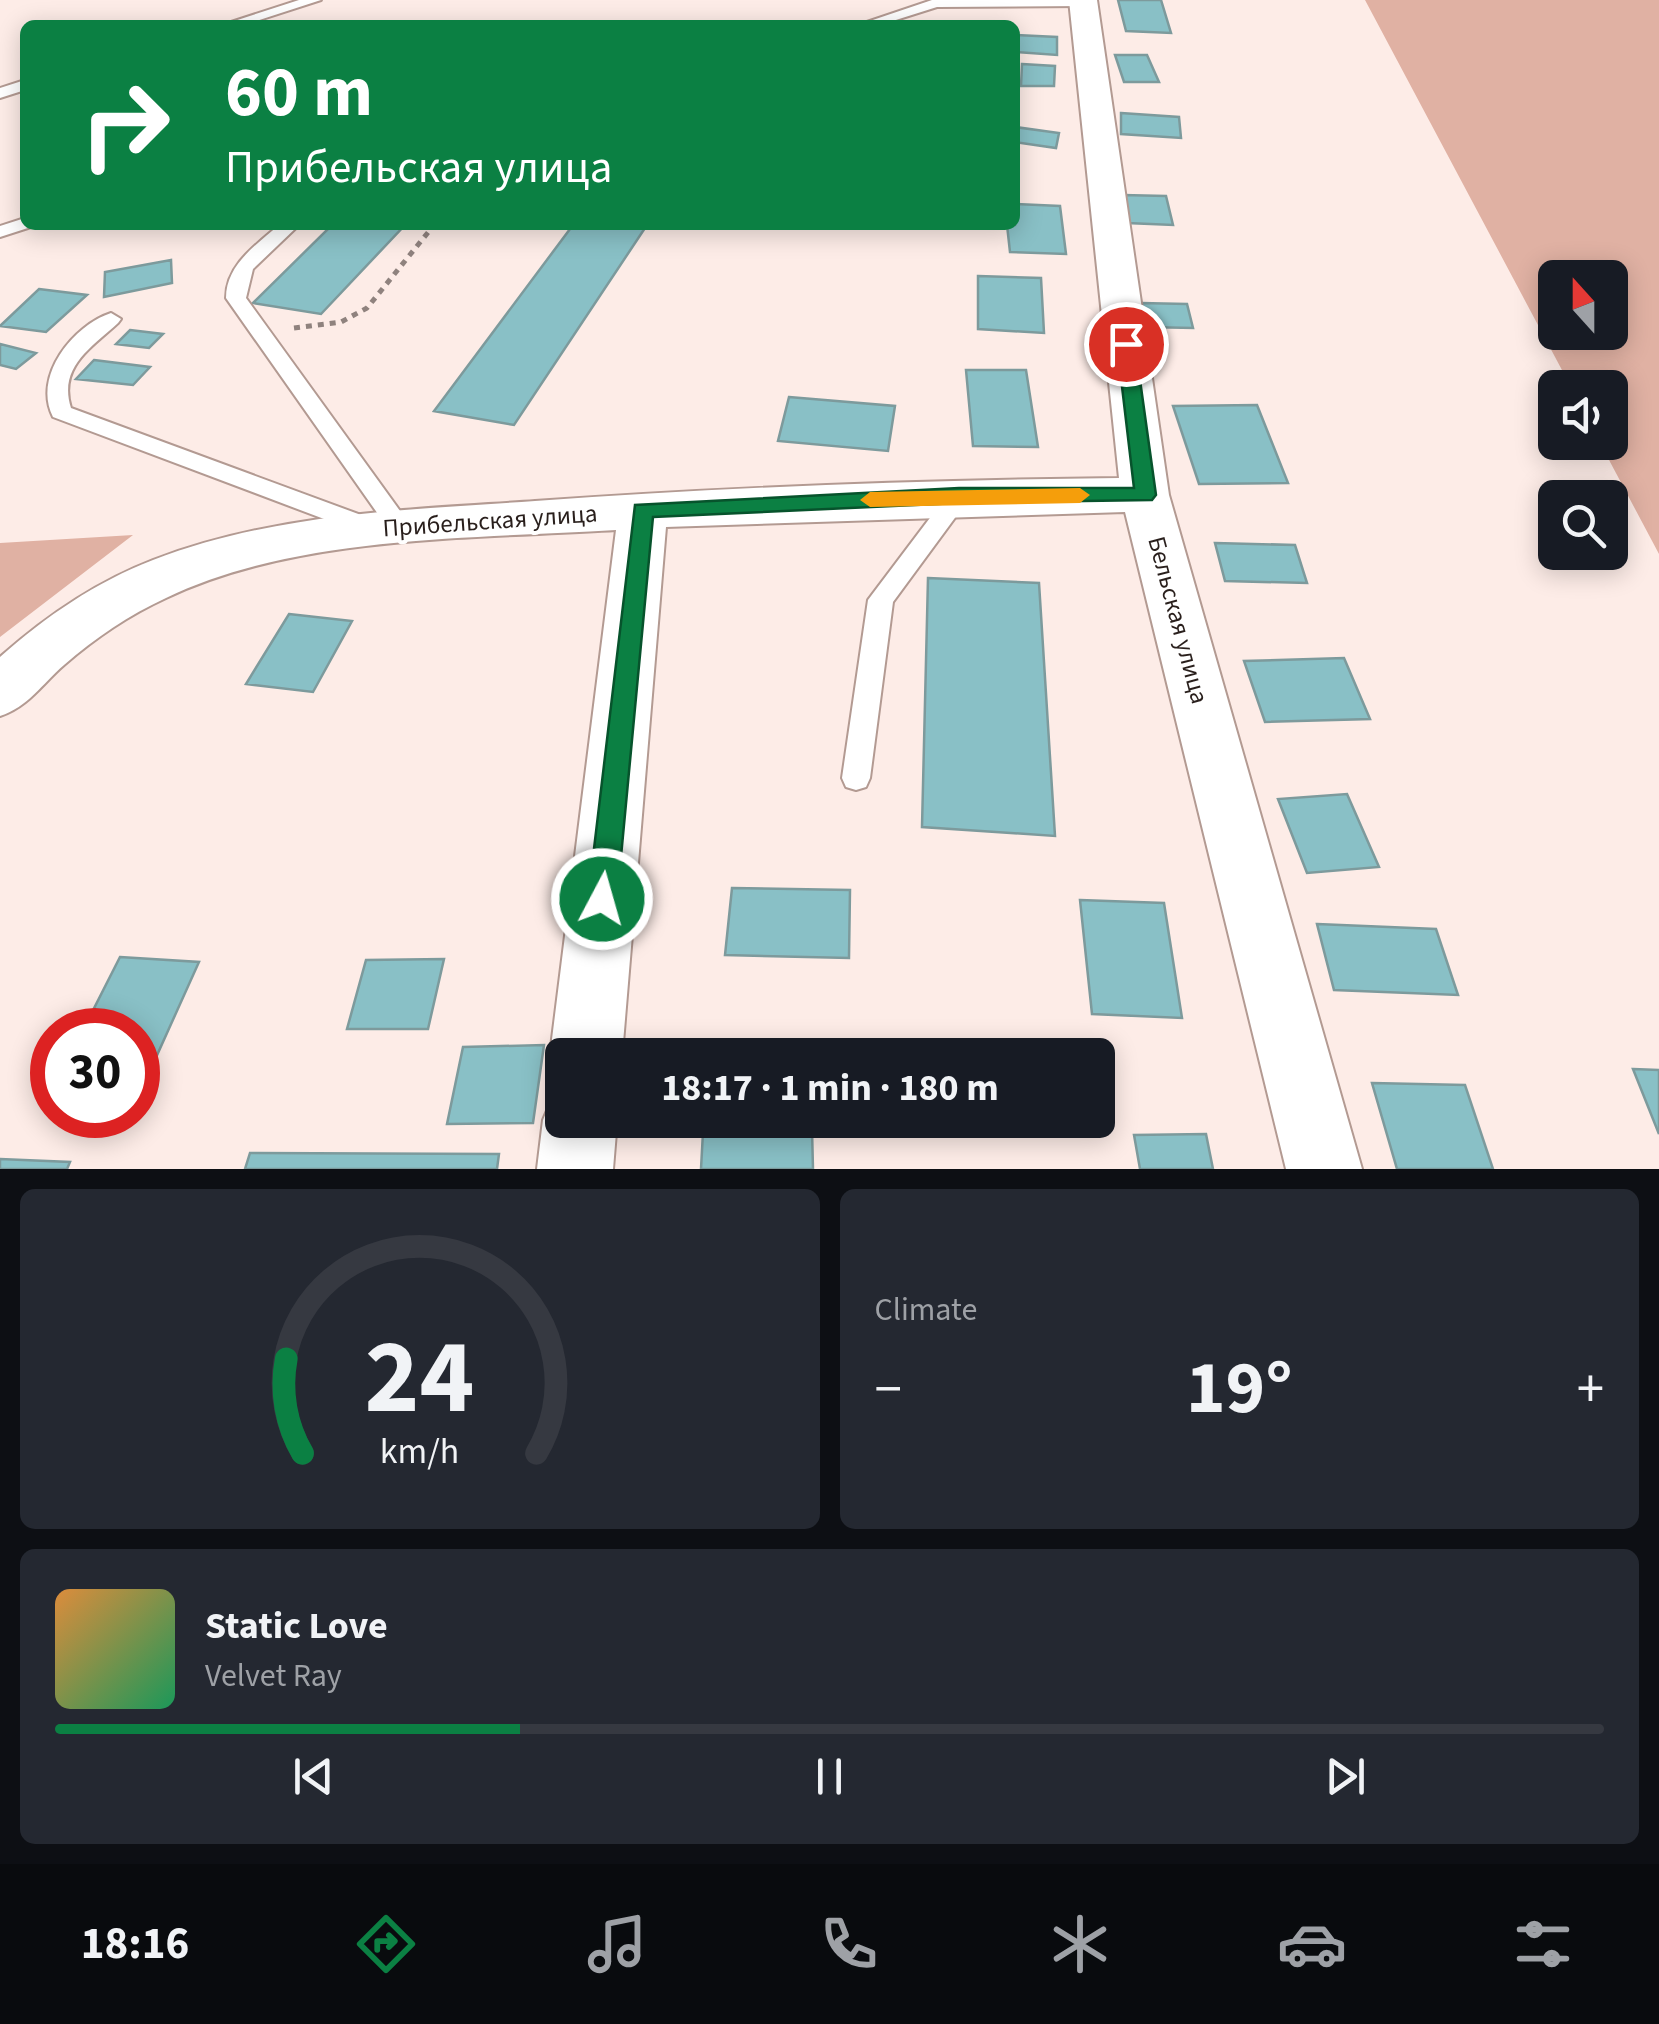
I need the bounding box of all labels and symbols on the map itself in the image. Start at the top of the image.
north arrow [1538,260,1628,350]
pin [1084,302,1169,387]
street label: Прибельская улица [381,496,599,546]
street label: Бельская улица [1138,532,1218,708]
position arrow [550,847,654,951]
speed limit sign: 30 [30,1008,160,1138]

